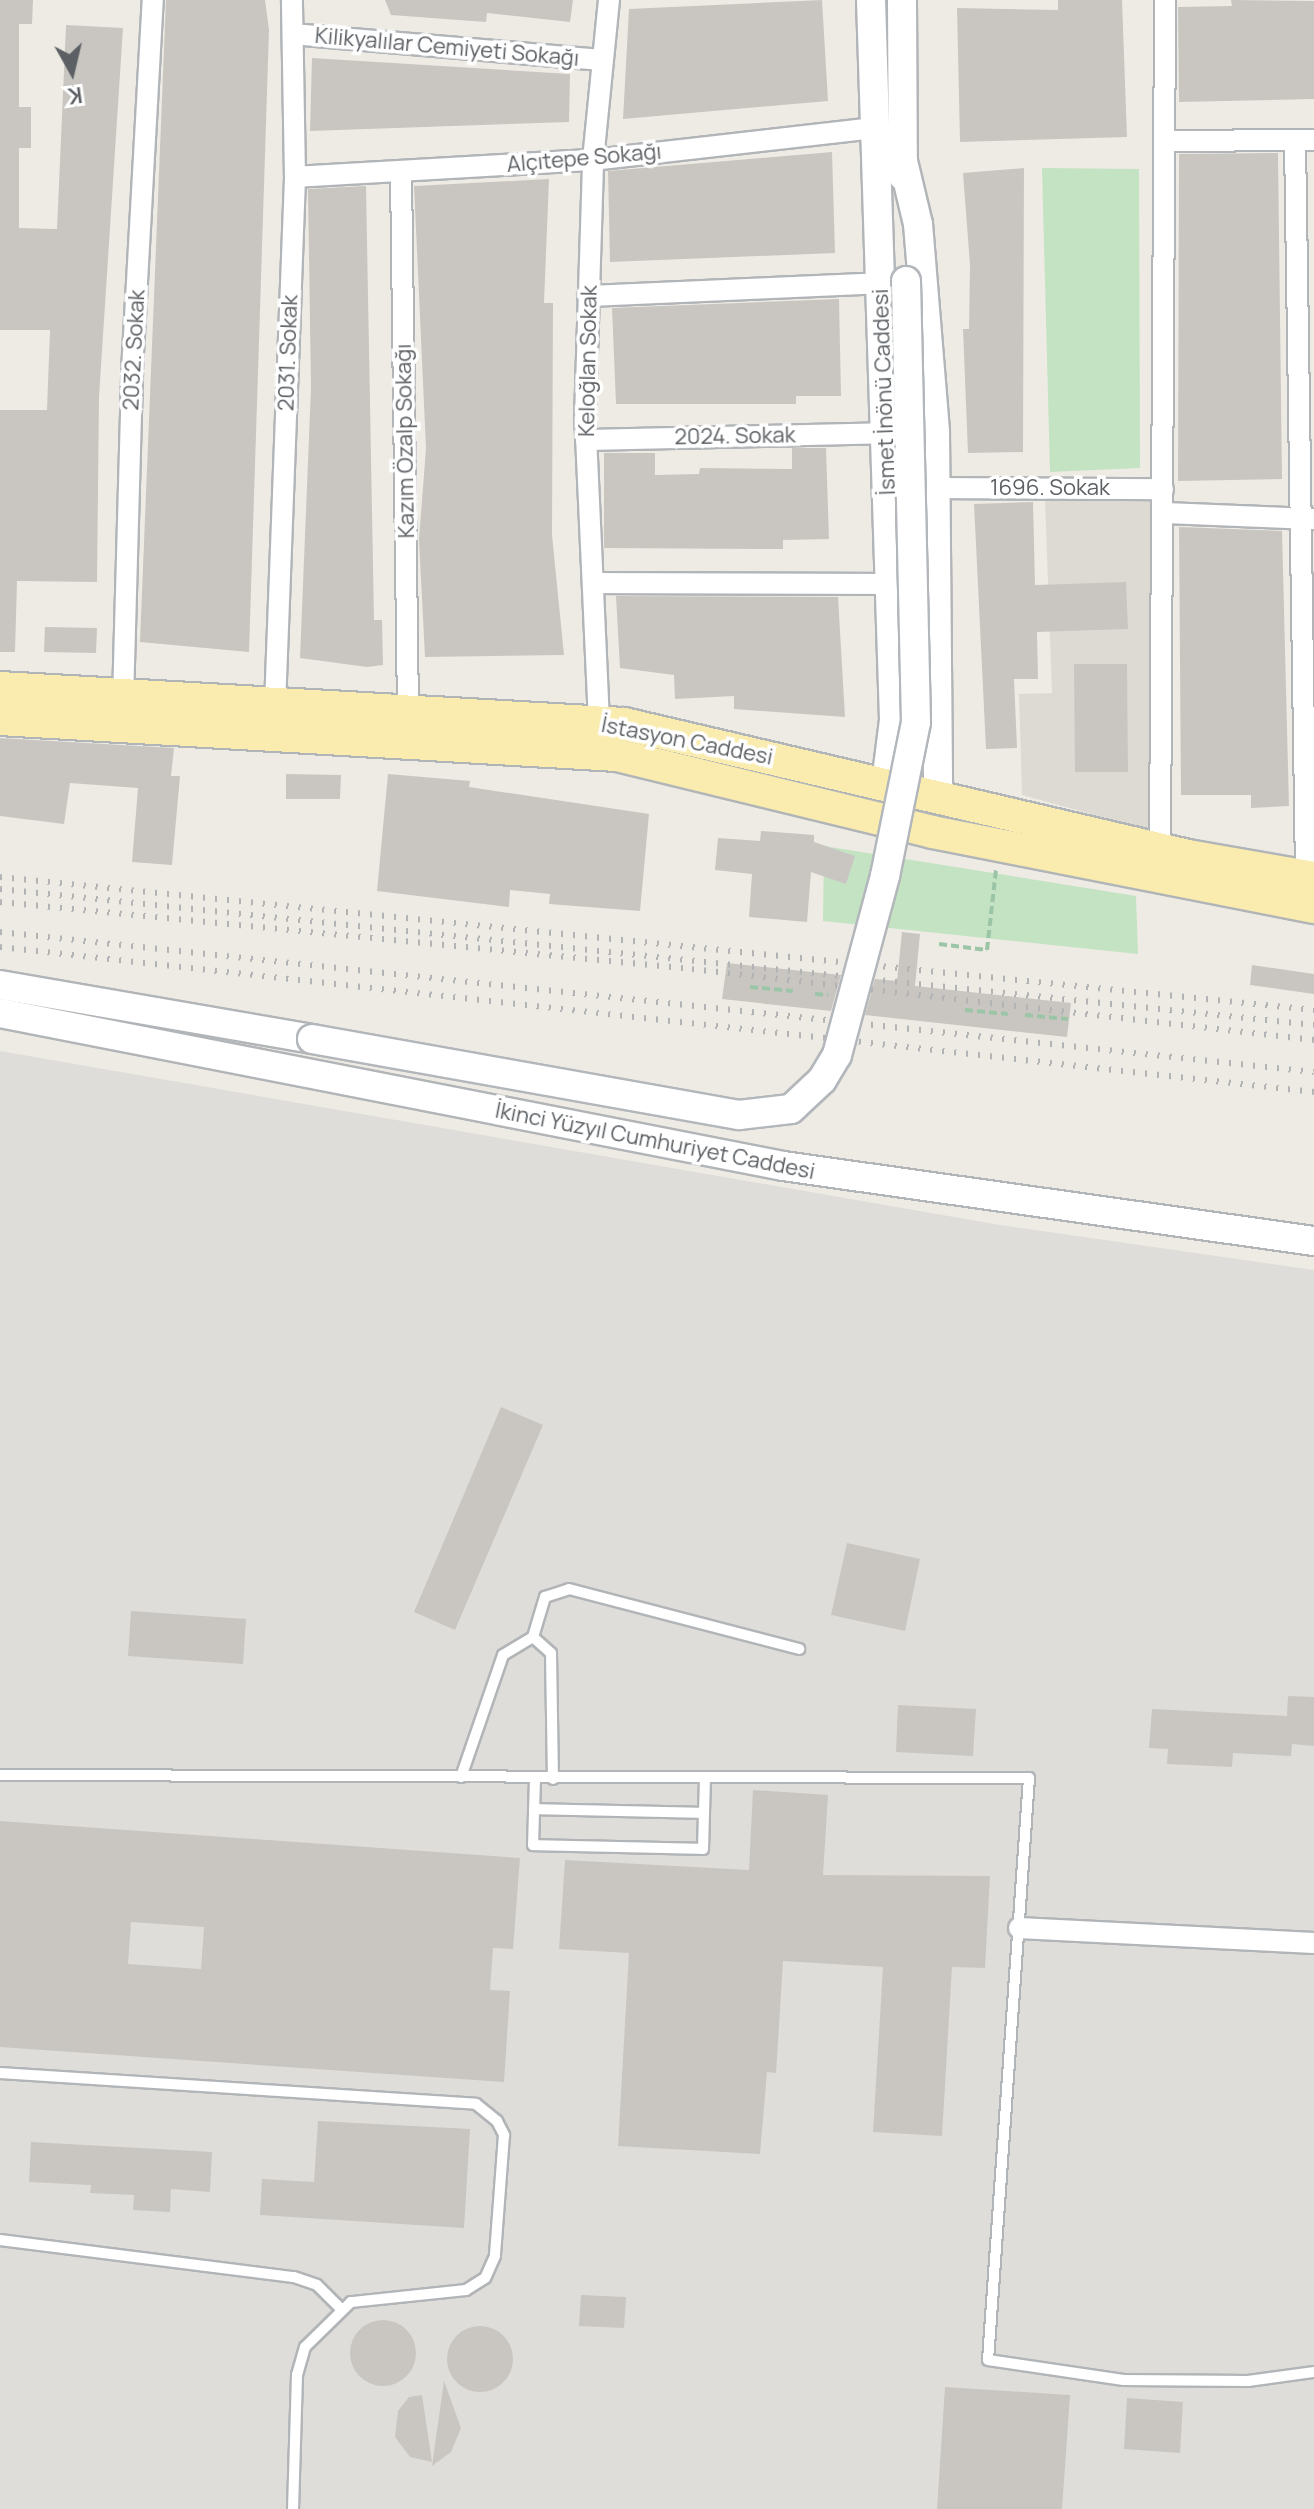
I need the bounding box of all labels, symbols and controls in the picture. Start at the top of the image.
street label: Kilikyalılar Cemiyeti Sokağı [314,22,580,72]
north arrow [32,32,112,112]
text: K [66,80,84,112]
street label: Alçıtepe Sokağı [506,138,662,178]
street label: Keloğlan Sokak [573,285,603,437]
street label: İsmet İnönü Caddesi [867,288,901,496]
street label: 2032. Sokak [118,289,150,411]
street label: 2031. Sokak [273,294,303,412]
street label: Kazım Özalp Sokağı [390,343,420,539]
street label: 2024. Sokak [674,422,796,450]
street label: 1696. Sokak [990,475,1110,501]
street label: İstasyon Caddesi [599,711,775,771]
street label: İkinci Yüzyıl Cumhuriyet Caddesi [493,1097,817,1185]

